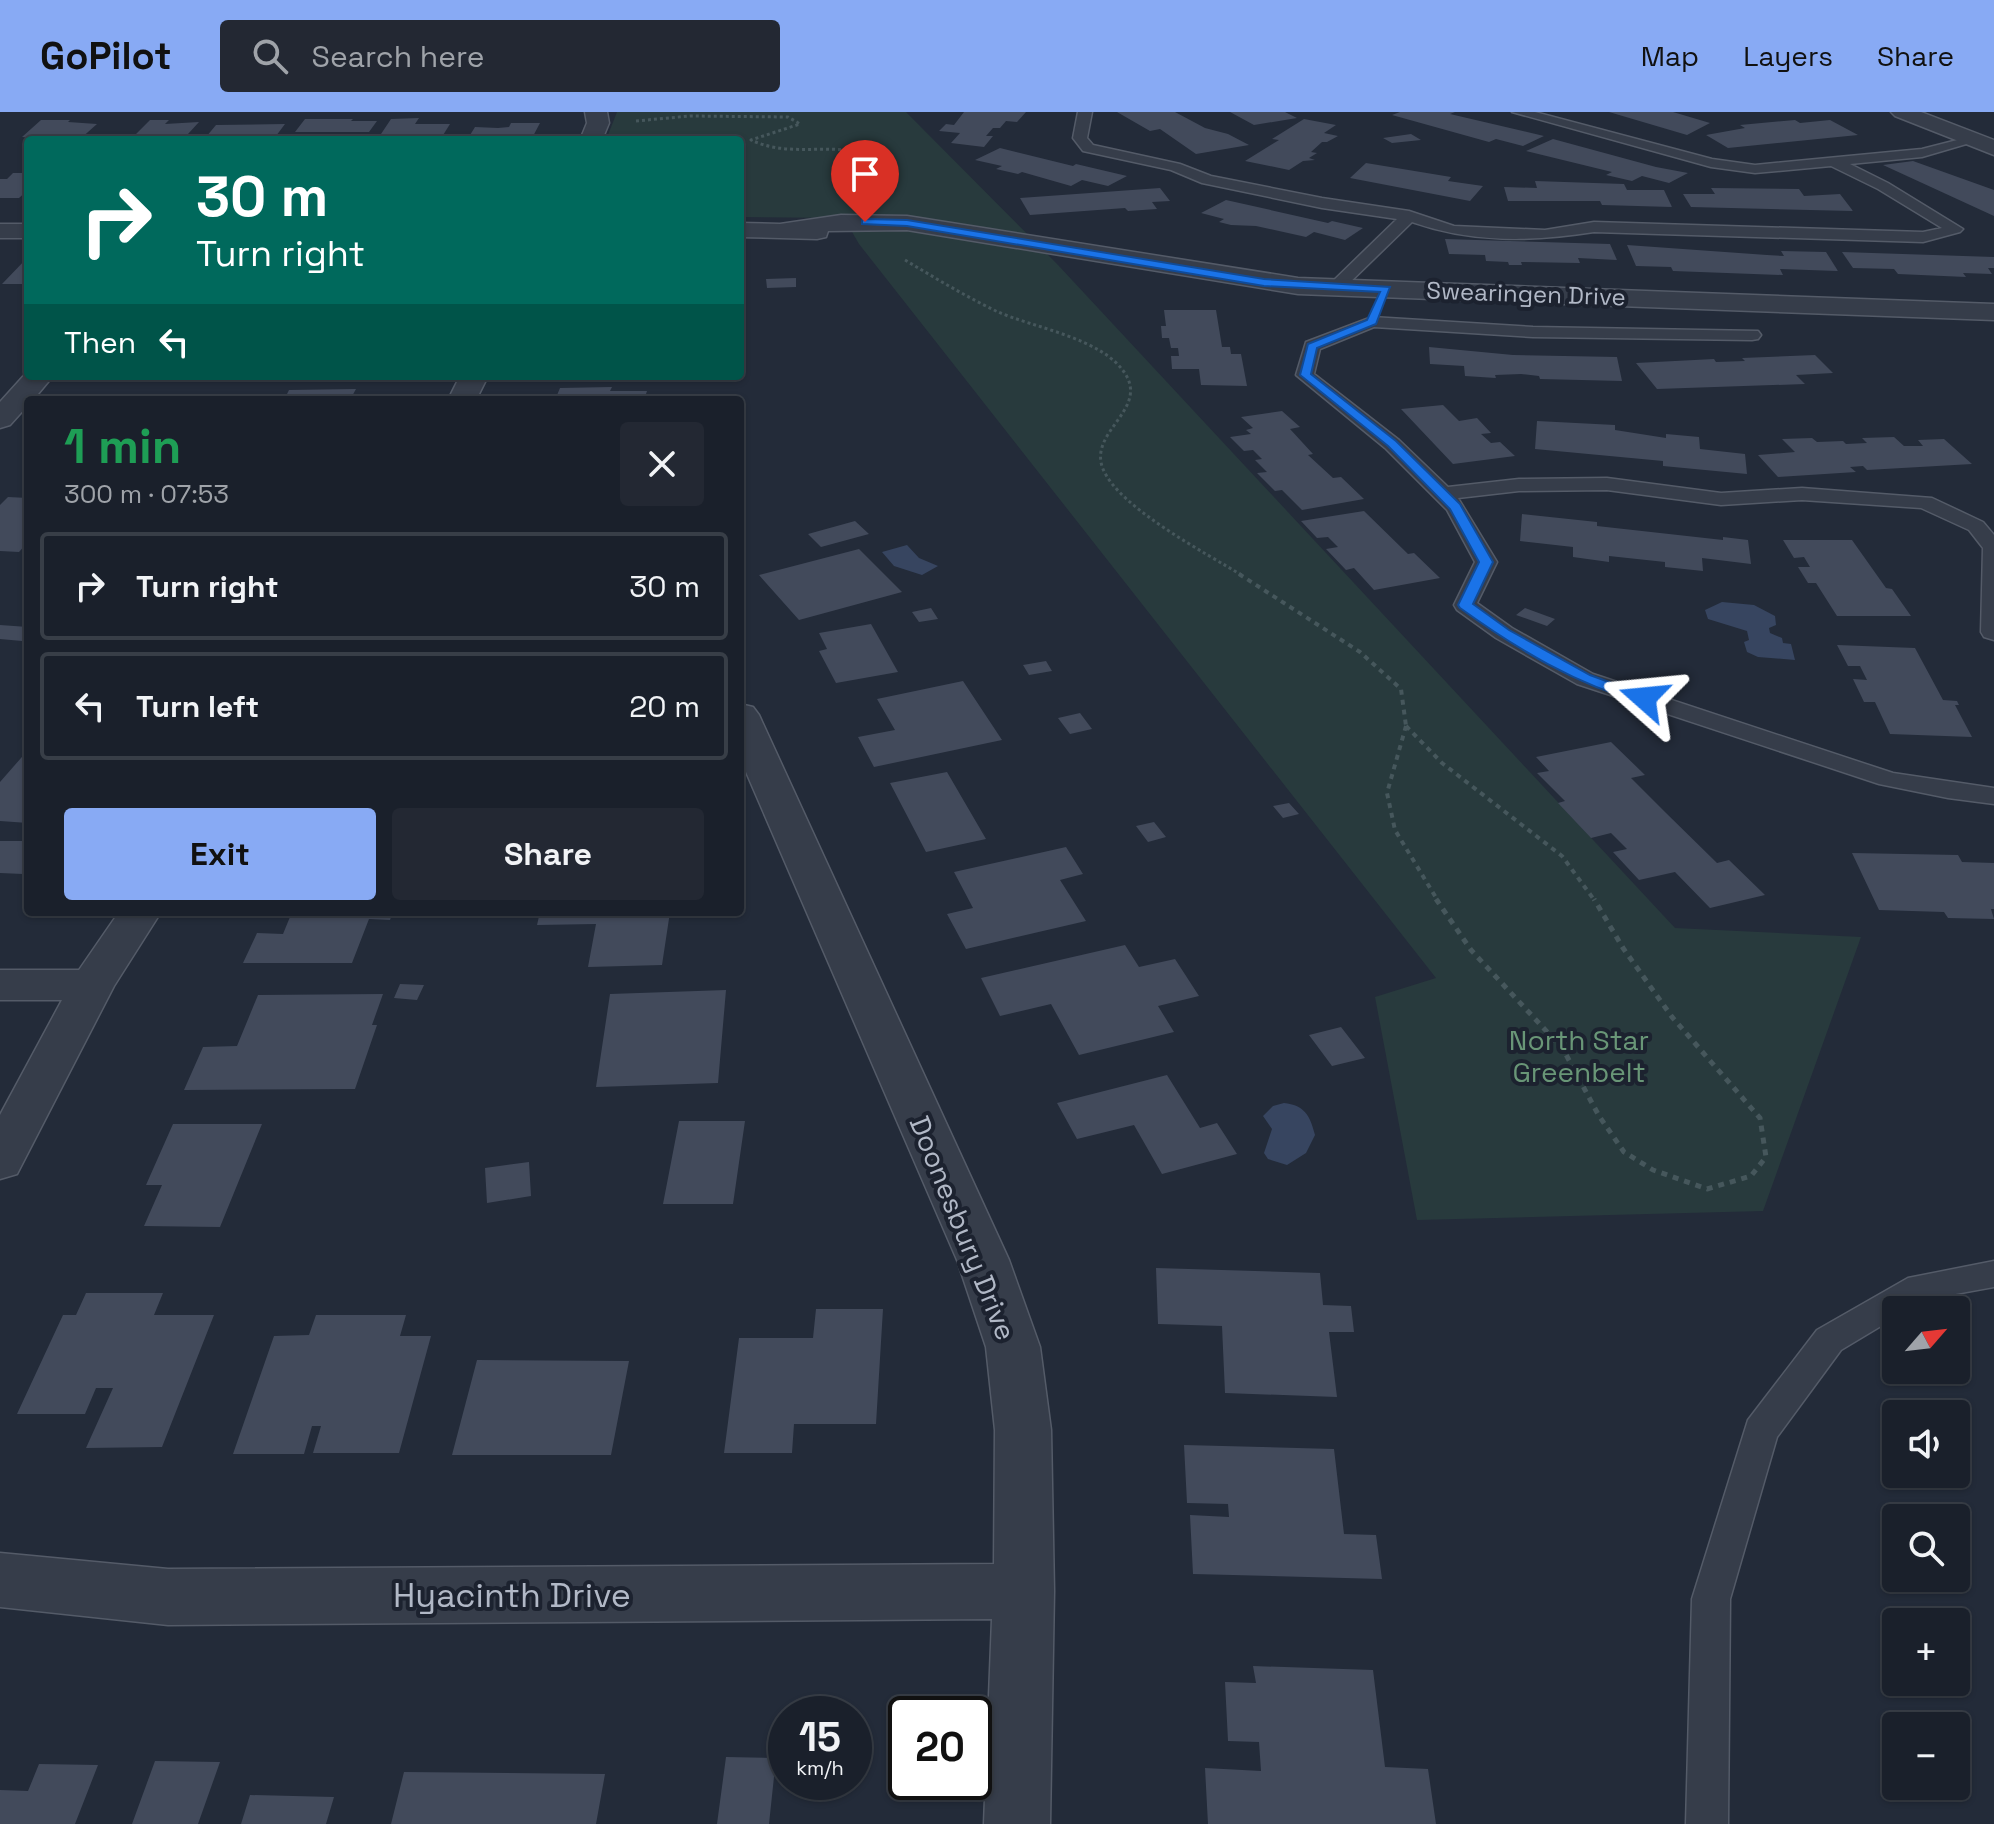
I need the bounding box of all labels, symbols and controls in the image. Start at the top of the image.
search box [220,20,780,92]
text: GoPilot [40,32,172,80]
icon: search [248,34,292,78]
text: Search here [312,37,484,76]
text: Map [1641,38,1699,74]
text: Layers [1743,38,1833,74]
text: Share [1877,38,1954,74]
pin [831,140,899,222]
icon: arrive [843,152,887,196]
text: 30 m [196,161,328,232]
icon: right [64,168,168,272]
text: Turn right [196,231,365,277]
street label: Swearingen Drive [1426,275,1626,312]
icon: left [152,320,196,364]
text: Then [64,323,136,362]
text: 1 min [64,416,181,477]
button: close [620,422,704,506]
text: 300 m · 07:53 [64,477,229,511]
icon: right [68,564,112,608]
text: Turn right [136,567,279,606]
text: 30 m [629,567,700,606]
position arrow [1602,656,1686,740]
icon: left [68,684,112,728]
text: Turn left [136,687,259,726]
text: 20 m [629,687,700,726]
button: Exit [64,808,376,900]
button: Share [392,808,704,900]
park label: North Star Greenbelt [1509,1022,1649,1090]
street label: Doonesbury Drive [902,1111,1024,1345]
north arrow [1882,1296,1970,1384]
map controls [1882,1296,1970,1800]
button: sound [1882,1400,1970,1488]
button: search [1882,1504,1970,1592]
street label: Hyacinth Drive [393,1574,631,1617]
button: + [1882,1608,1970,1696]
speed limit sign: 20 [888,1696,992,1800]
text: 15 [799,1712,841,1763]
button: − [1882,1712,1970,1800]
text: km/h [796,1755,844,1781]

